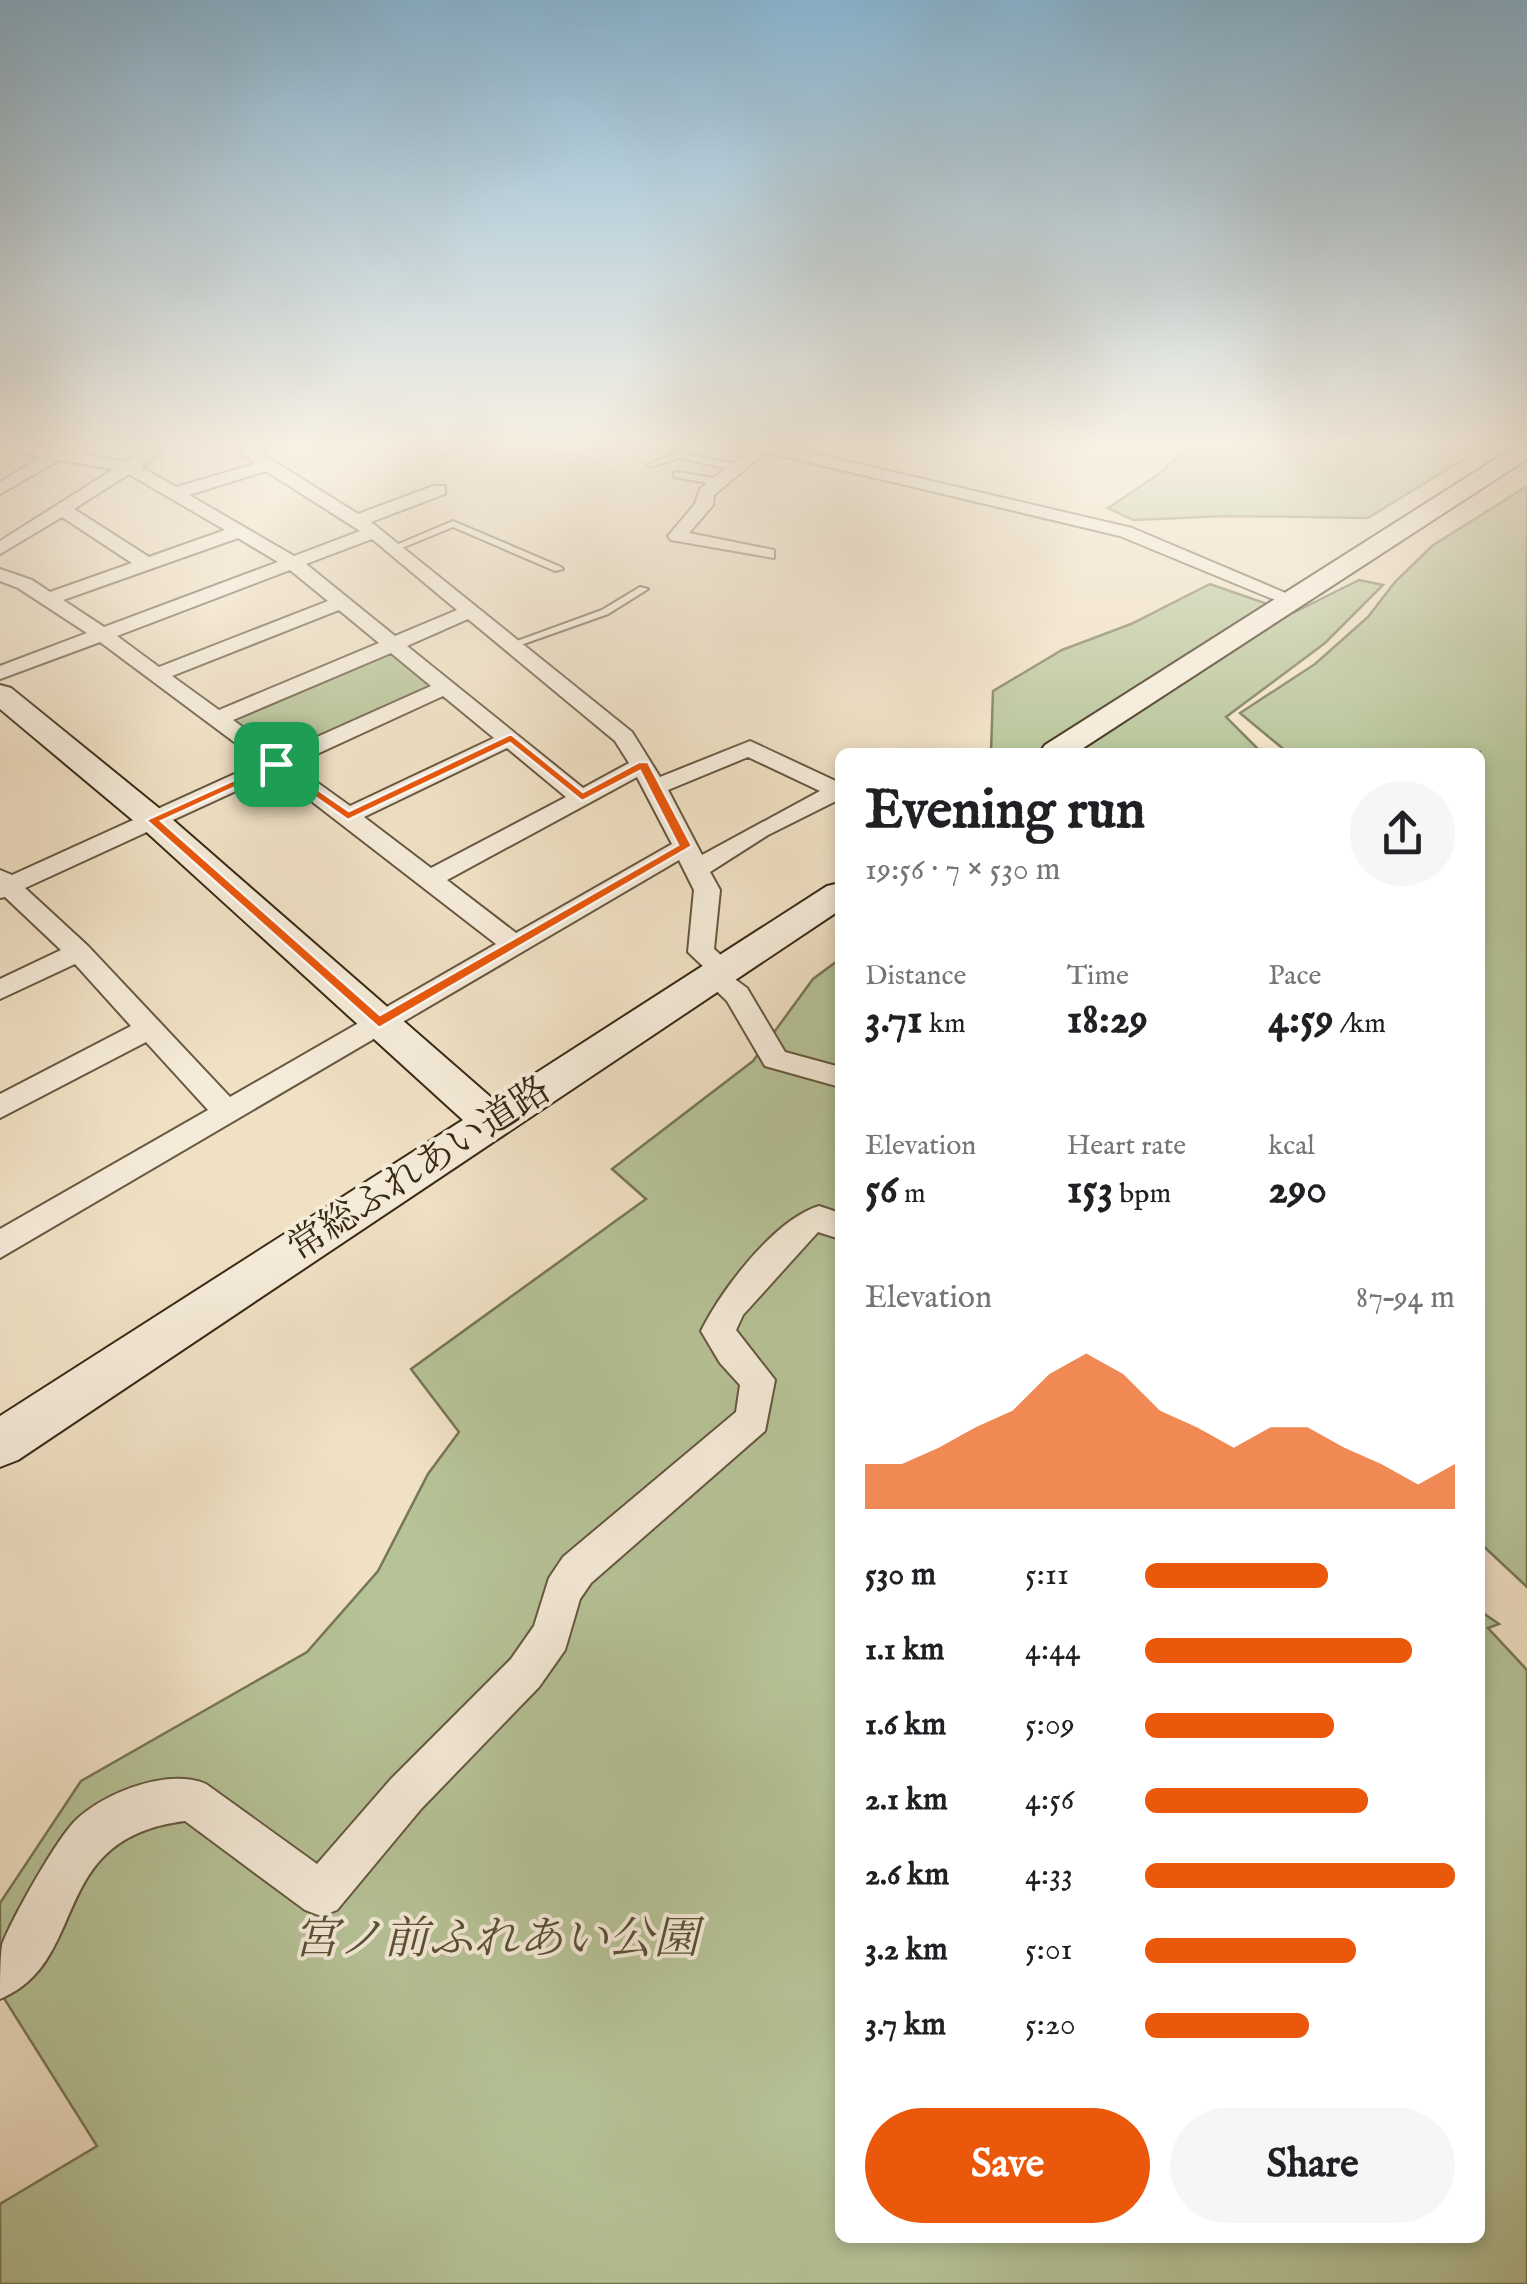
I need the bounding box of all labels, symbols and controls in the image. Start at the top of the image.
pin [234,722,319,807]
icon: arrive [249,737,304,792]
text: Evening run [865,777,1145,847]
button: share [1350,781,1455,886]
text: 19:56 · 7 × 530 m [865,850,1061,891]
text: Distance [865,959,966,994]
text: Time [1067,959,1129,994]
text: Pace [1268,959,1321,994]
text: 3.71 [865,994,923,1047]
text: 18:29 [1067,994,1148,1047]
text: 4:59 [1268,994,1334,1047]
text: km [923,1007,966,1042]
text: /km [1334,1007,1386,1042]
street label: 常総ふれあい道路 [279,1067,561,1273]
text: Elevation [865,1129,976,1164]
text: Heart rate [1067,1129,1186,1164]
text: kcal [1268,1129,1315,1164]
text: 56 [865,1164,898,1217]
text: 153 [1067,1164,1113,1217]
text: 290 [1268,1164,1327,1217]
text: m [898,1177,926,1212]
text: bpm [1113,1177,1171,1212]
text: Elevation [865,1278,992,1319]
text: 87–94 m [1356,1278,1455,1319]
text: 530 m [865,1555,936,1596]
text: 5:11 [1025,1555,1069,1596]
text: 1.1 km [865,1630,945,1671]
text: 4:44 [1025,1630,1081,1671]
text: 1.6 km [865,1705,946,1746]
text: 5:09 [1025,1705,1075,1746]
text: 2.1 km [865,1780,948,1821]
text: 4:56 [1025,1780,1074,1821]
text: 2.6 km [865,1855,949,1896]
text: 4:33 [1025,1855,1073,1896]
park label: 宮ノ前ふれあい公園 [293,1912,705,1969]
text: 3.2 km [865,1930,948,1971]
text: 5:01 [1025,1930,1072,1971]
text: 3.7 km [865,2005,946,2046]
text: 5:20 [1025,2005,1076,2046]
button: Save [865,2108,1150,2223]
button: Share [1170,2108,1455,2223]

